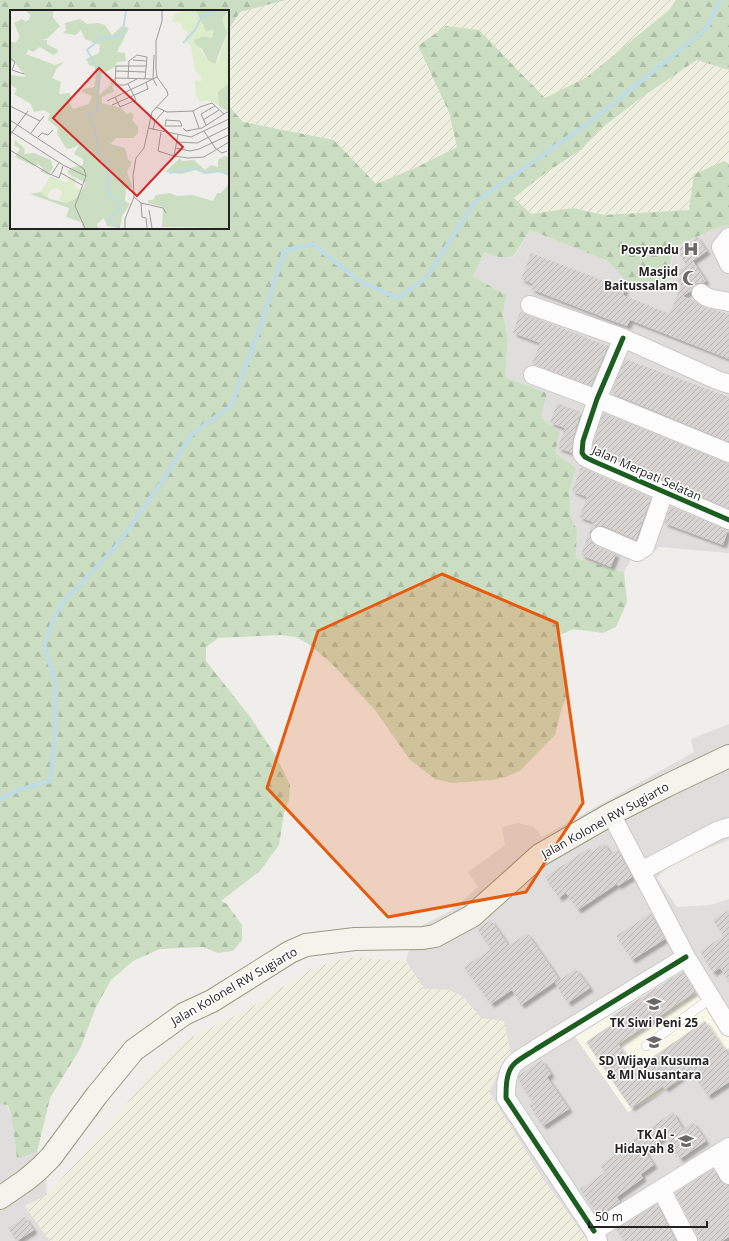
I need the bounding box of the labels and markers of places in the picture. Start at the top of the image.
hospital icon: Posyandu [682,240,700,258]
place label: Posyandu [621,241,679,258]
place label: Masjid Baitussalam [604,263,678,294]
mosque icon: Masjid Baitussalam [681,269,699,287]
school or university icon: TK Siwi Peni 25 [645,995,663,1013]
place label: TK Siwi Peni 25 [610,1014,698,1031]
school or university icon: SD Wijaya Kusuma & MI Nusantara [645,1033,663,1051]
place label: SD Wijaya Kusuma & MI Nusantara [599,1052,709,1083]
place label: TK Al - Hidayah 8 [614,1126,674,1157]
school or university icon: TK Al - Hidayah 8 [677,1132,695,1150]

